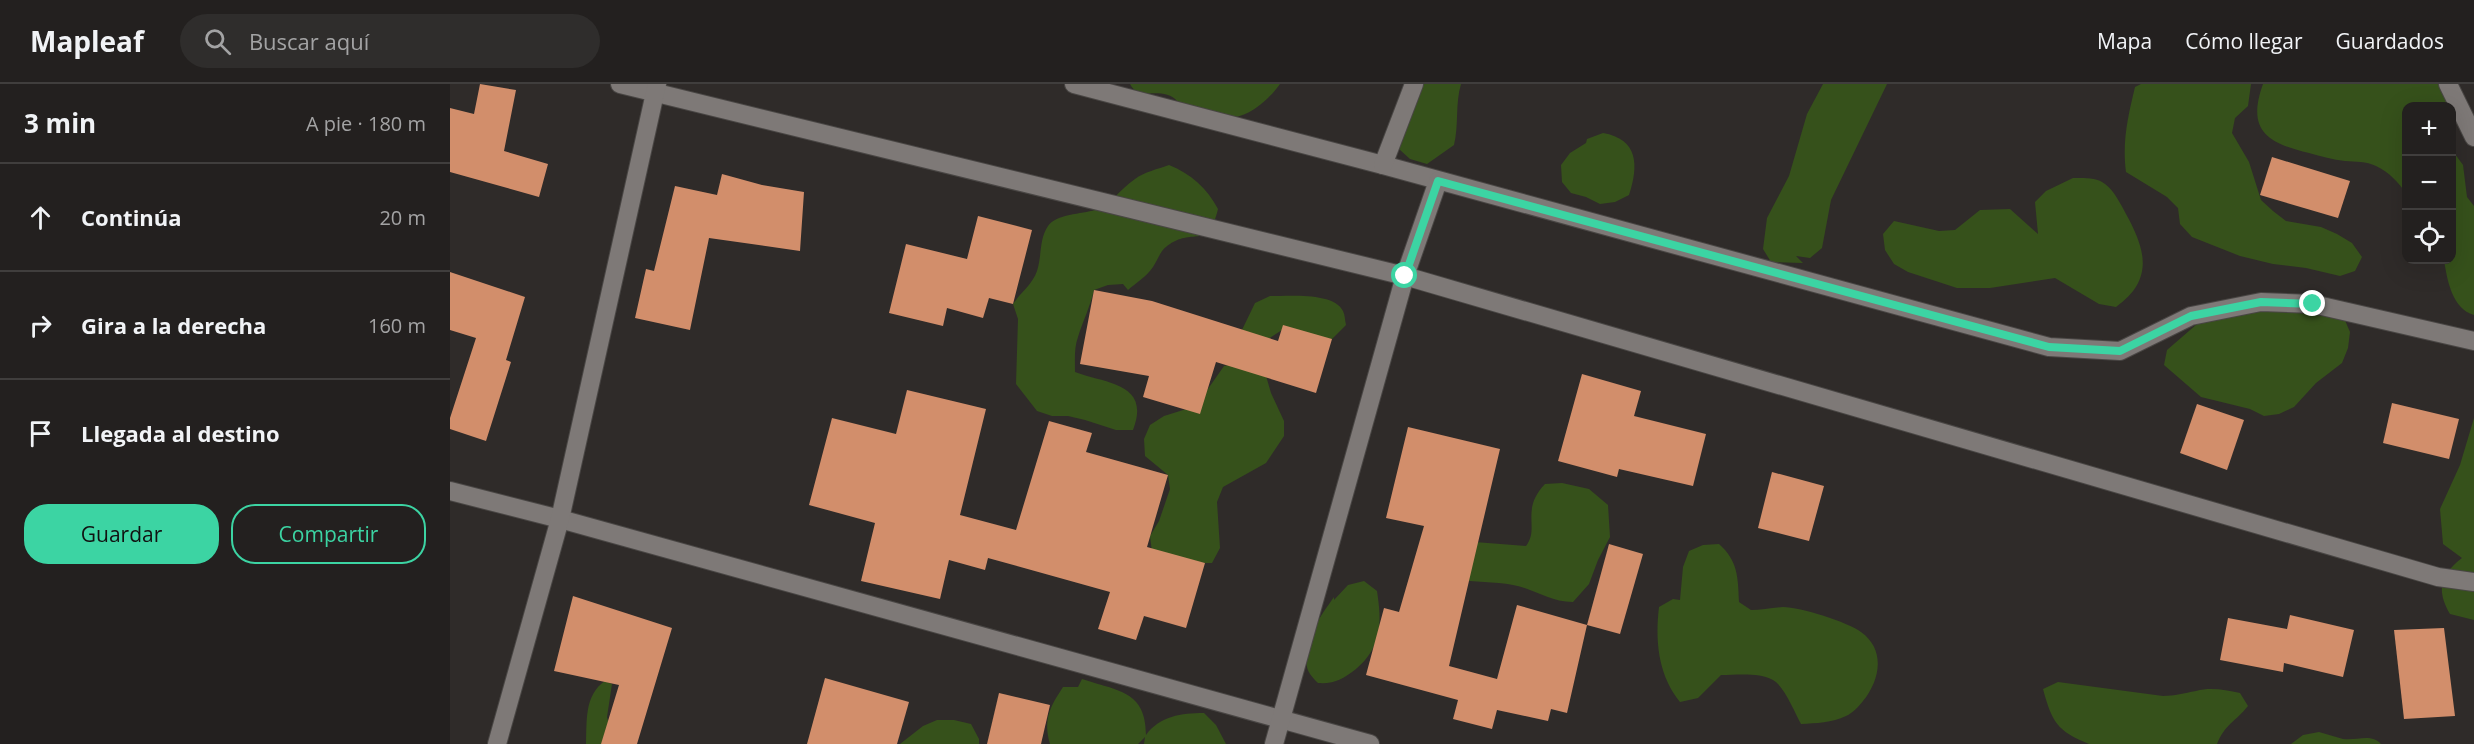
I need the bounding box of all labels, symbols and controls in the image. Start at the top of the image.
search box [180,14,600,68]
text: Mapleaf [30,22,144,60]
icon: search [201,25,234,58]
text: Buscar aquí [249,26,369,56]
text: Mapa [2097,27,2152,55]
text: Cómo llegar [2185,27,2303,55]
text: Guardados [2336,27,2444,55]
map controls [2402,102,2456,264]
button: + [2402,102,2456,156]
text: 3 min [24,105,96,141]
text: A pie · 180 m [306,110,426,137]
button: − [2402,156,2456,210]
icon: ahead [24,201,57,234]
text: Continúa [81,202,182,232]
text: 20 m [379,204,426,231]
button: locate [2402,210,2456,264]
route start [1391,262,1417,288]
route end [2299,290,2325,316]
icon: right [24,309,57,342]
text: Gira a la derecha [81,310,266,340]
text: 160 m [368,312,426,339]
icon: arrive [24,417,57,450]
text: Llegada al destino [81,418,280,448]
button: Guardar [24,504,219,564]
button: Compartir [231,504,426,564]

